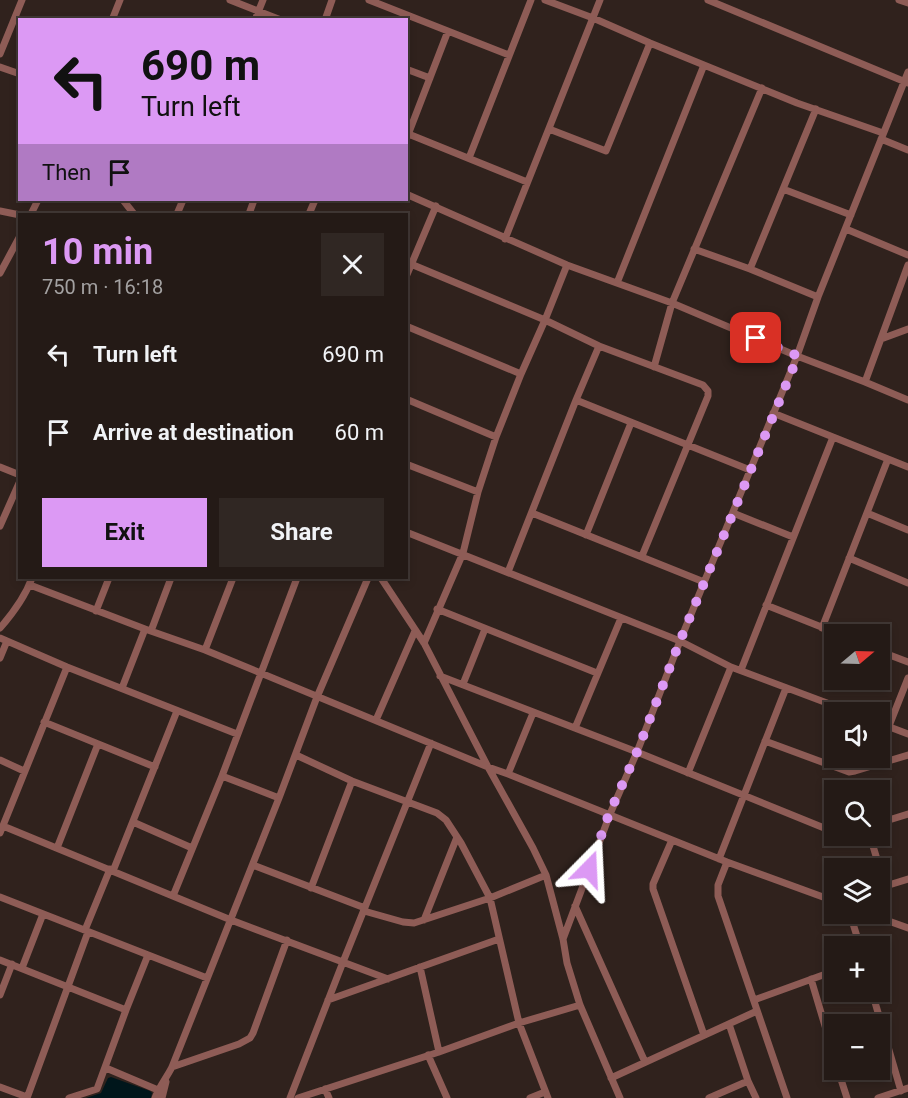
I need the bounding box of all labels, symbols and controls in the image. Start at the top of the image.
text: 690 m [141,41,260,90]
icon: left [42,42,120,120]
text: Turn left [141,91,241,123]
icon: arrive [103,156,136,189]
text: Then [42,160,91,185]
text: 10 min [42,231,153,273]
button: close [321,233,384,296]
text: 750 m · 16:18 [42,275,163,299]
pin [730,312,781,363]
icon: arrive [739,321,772,354]
icon: left [42,338,75,371]
text: Turn left [93,342,177,367]
text: 690 m [322,342,384,367]
icon: arrive [42,416,75,449]
text: Arrive at destination [93,420,294,445]
text: 60 m [335,420,384,445]
button: Exit [42,498,207,567]
button: Share [219,498,384,567]
north arrow [824,624,890,690]
map controls [824,624,890,1080]
button: sound [824,702,890,768]
button: search [824,780,890,846]
position arrow [557,837,621,901]
button: layers [824,858,890,924]
button: + [824,936,890,1002]
button: − [824,1014,890,1080]

